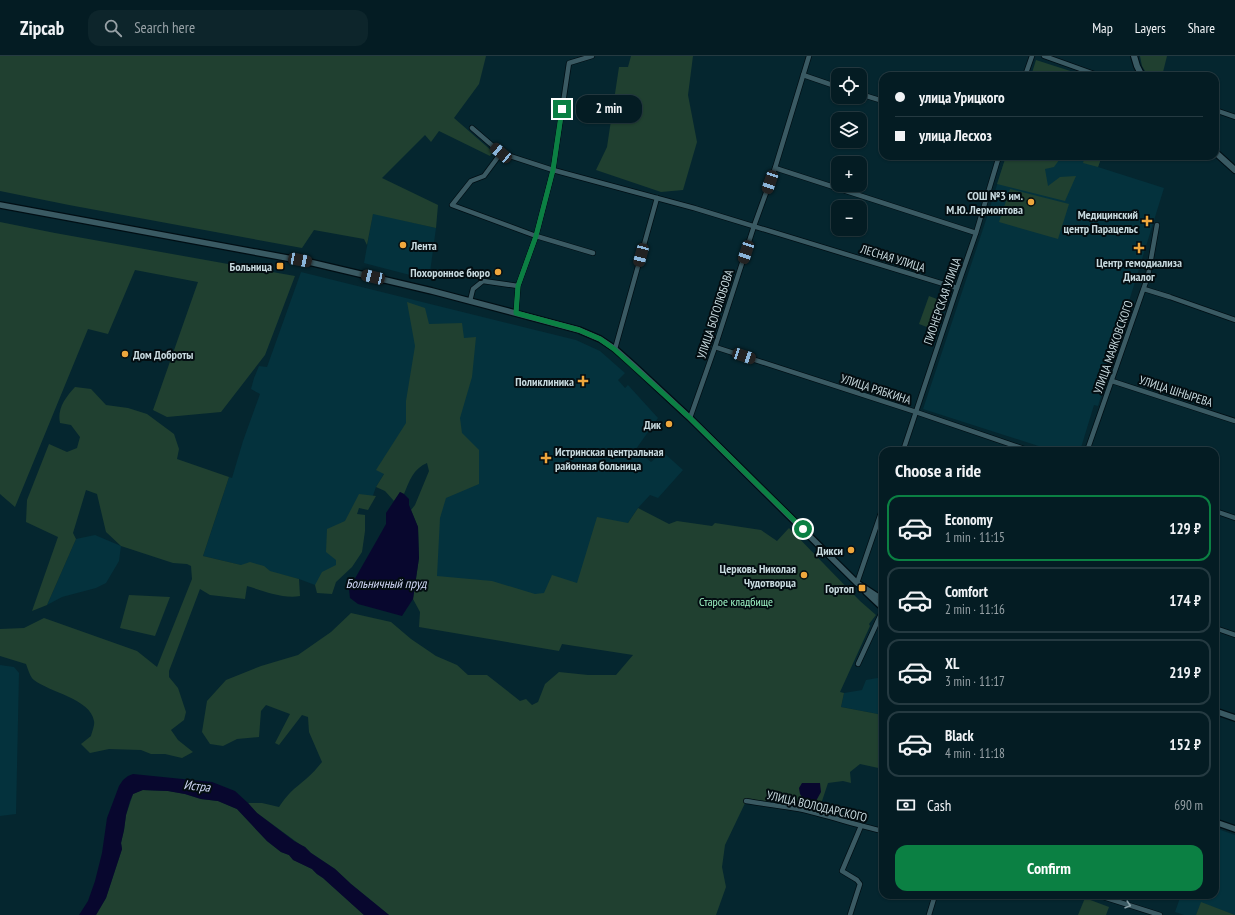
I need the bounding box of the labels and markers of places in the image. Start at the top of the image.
place label: СОШ №3 им. М.Ю. Лермонтова [946,188,1023,217]
marker: СОШ №3 им. М.Ю. Лермонтова [1026,197,1036,207]
place label: Медицинский центр Парацельс [1063,207,1139,236]
marker: Медицинский центр Парацельс [1141,215,1153,227]
place label: Лента [410,238,437,253]
marker: Лента [398,240,408,250]
marker: Центр гемодиализа Диалог [1133,242,1145,254]
place label: Центр гемодиализа Диалог [1096,255,1182,284]
place label: Больница [230,259,272,274]
marker: Больница [275,261,285,271]
place label: Похоронное бюро [410,265,491,280]
marker: Похоронное бюро [493,267,503,277]
place label: Дом Доброты [133,347,193,362]
marker: Дом Доброты [120,349,130,359]
place label: Поликлиника [515,374,574,389]
marker: Поликлиника [577,375,589,387]
place label: Дик [644,417,661,432]
marker: Дик [664,419,674,429]
place label: Истринская центральная районная больница [555,444,664,473]
marker: Истринская центральная районная больница [540,452,552,464]
place label: Дикси [816,543,843,558]
marker: Дикси [846,545,856,555]
place label: Церковь Николая Чудотворца [720,561,796,590]
marker: Церковь Николая Чудотворца [799,570,809,580]
place label: Гортоп [825,581,854,596]
marker: Гортоп [857,583,867,593]

